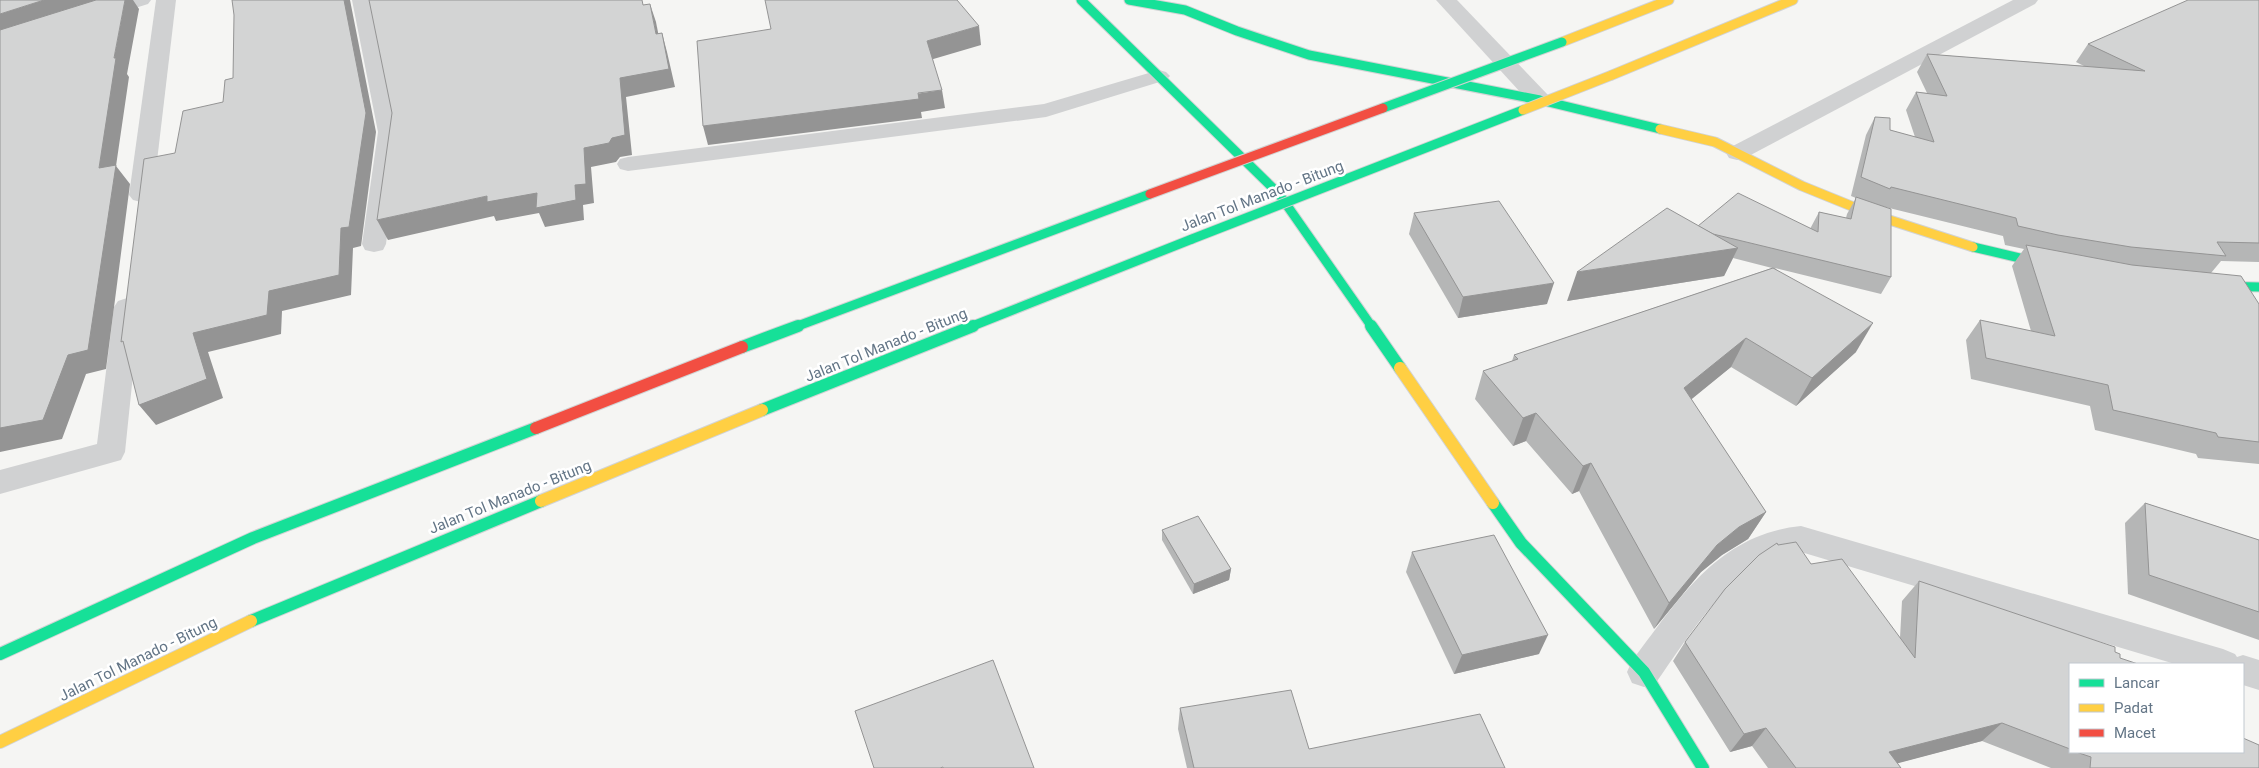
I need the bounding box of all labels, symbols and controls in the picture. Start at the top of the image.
street label: Jalan Tol Manado - Bitung [1178,157,1346,235]
street label: Jalan Tol Manado - Bitung [802,304,970,386]
street label: Jalan Tol Manado - Bitung [426,456,594,538]
street label: Jalan Tol Manado - Bitung [56,613,220,705]
legend [2069,663,2244,753]
text: Lancar [2114,674,2160,692]
text: Padat [2114,699,2153,717]
text: Macet [2114,724,2156,742]

